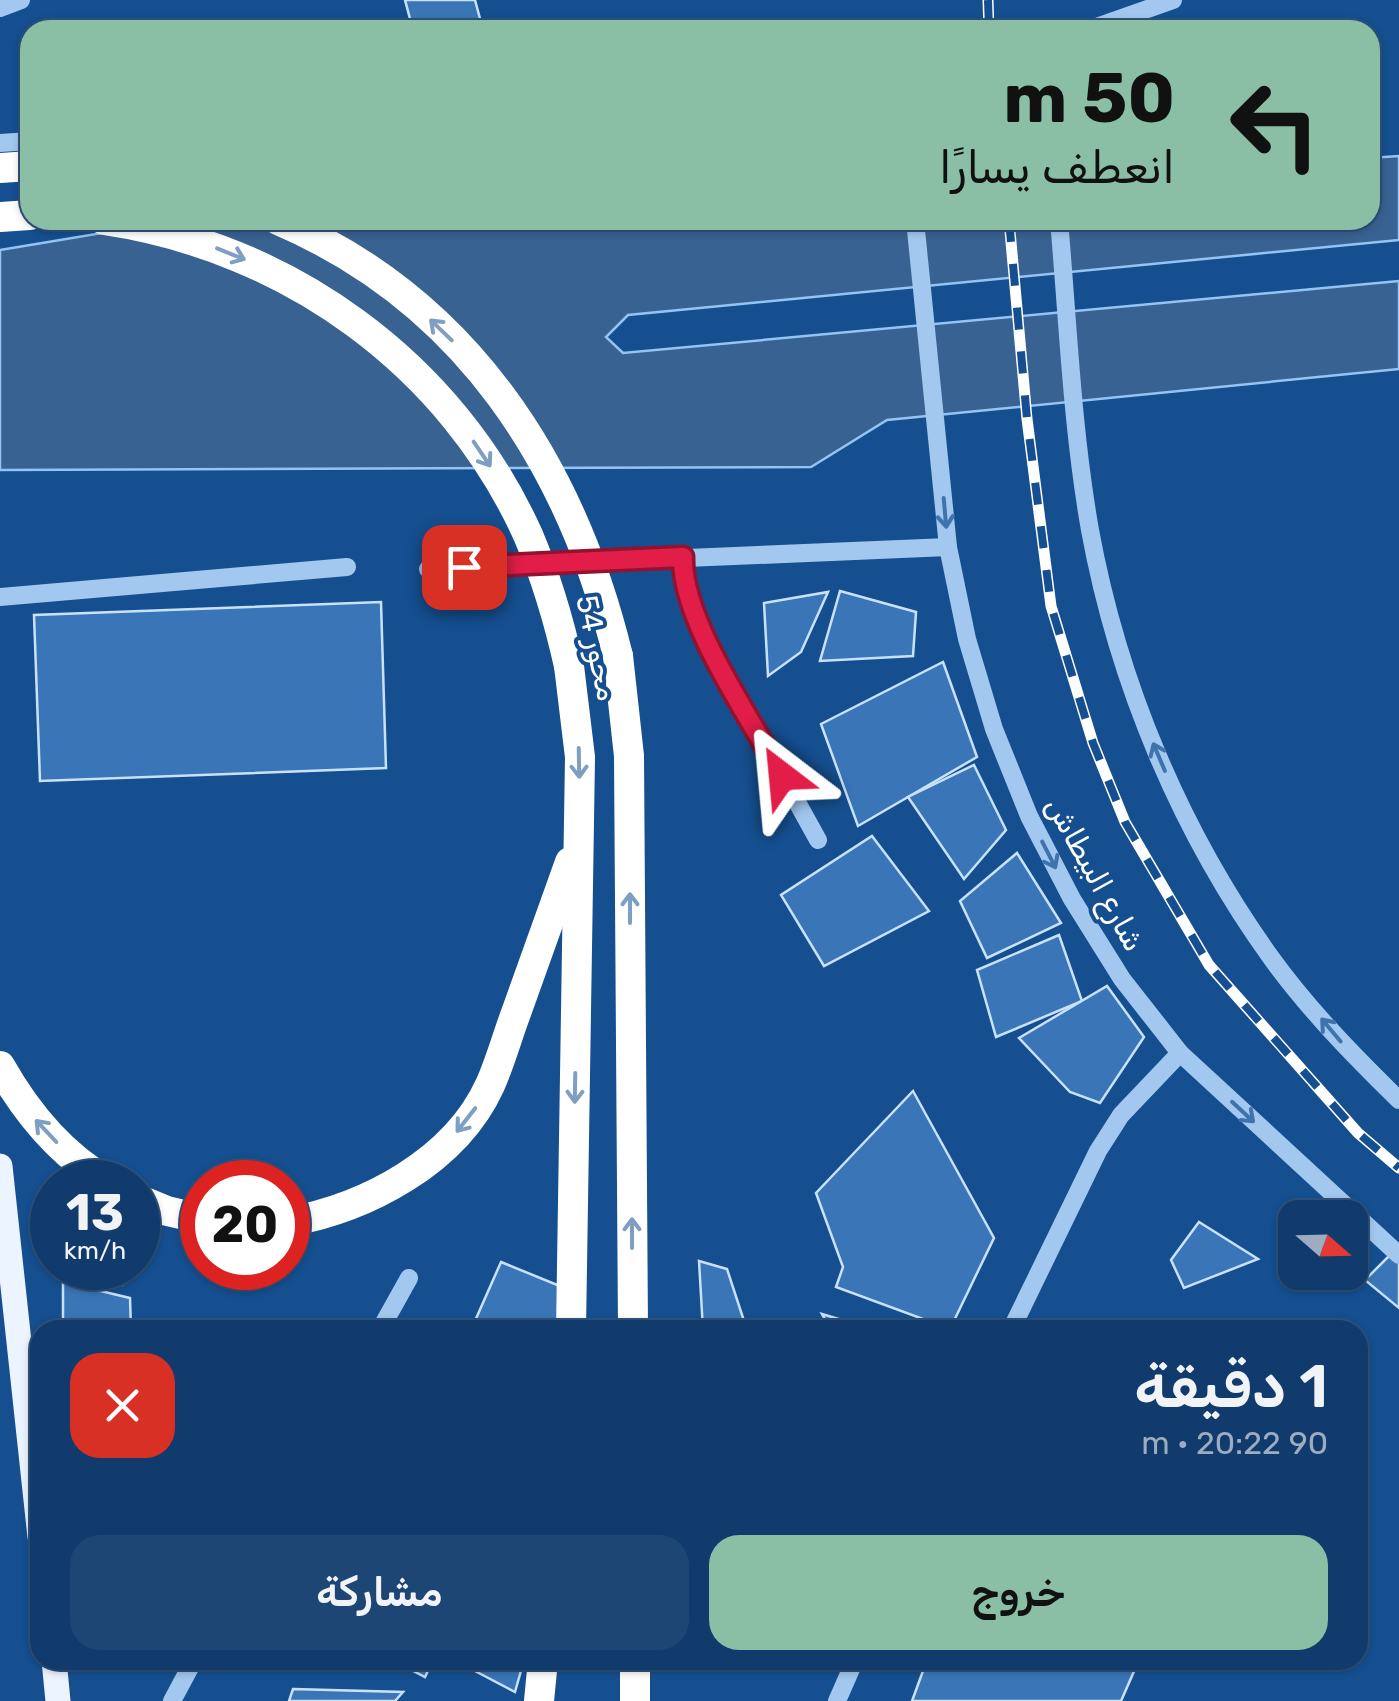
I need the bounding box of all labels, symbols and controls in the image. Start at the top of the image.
text: 50 m [1003,57,1175,140]
icon: left [1210,60,1340,190]
text: انعطف يسارًا [939,141,1175,194]
one-way arrow [216,247,246,265]
one-way arrow [429,319,454,342]
one-way arrow [471,439,492,467]
one-way arrow [935,496,954,528]
pin [422,525,507,610]
icon: arrive [437,540,492,595]
street label: محور 54 [568,592,626,704]
position arrow [730,724,834,828]
one-way arrow [1149,742,1167,773]
one-way arrow [570,746,589,778]
street label: شارع البيطاش [1036,790,1152,959]
one-way arrow [1040,839,1059,869]
one-way arrow [620,892,640,924]
one-way arrow [1320,1018,1342,1044]
one-way arrow [566,1070,584,1103]
one-way arrow [1230,1100,1255,1123]
one-way arrow [455,1106,477,1132]
one-way arrow [35,1119,58,1144]
speed limit sign: 20 [180,1160,310,1290]
text: 13 [66,1183,124,1243]
north arrow [1278,1200,1368,1290]
map controls [1278,1200,1368,1290]
one-way arrow [622,1217,642,1250]
text: km/h [64,1236,126,1265]
text: 1 دقيقة [1134,1351,1328,1422]
button: close [70,1353,175,1458]
text: 90 m · 20:22 [1141,1424,1328,1462]
button: مشاركة [70,1535,689,1650]
button: خروج [709,1535,1328,1650]

